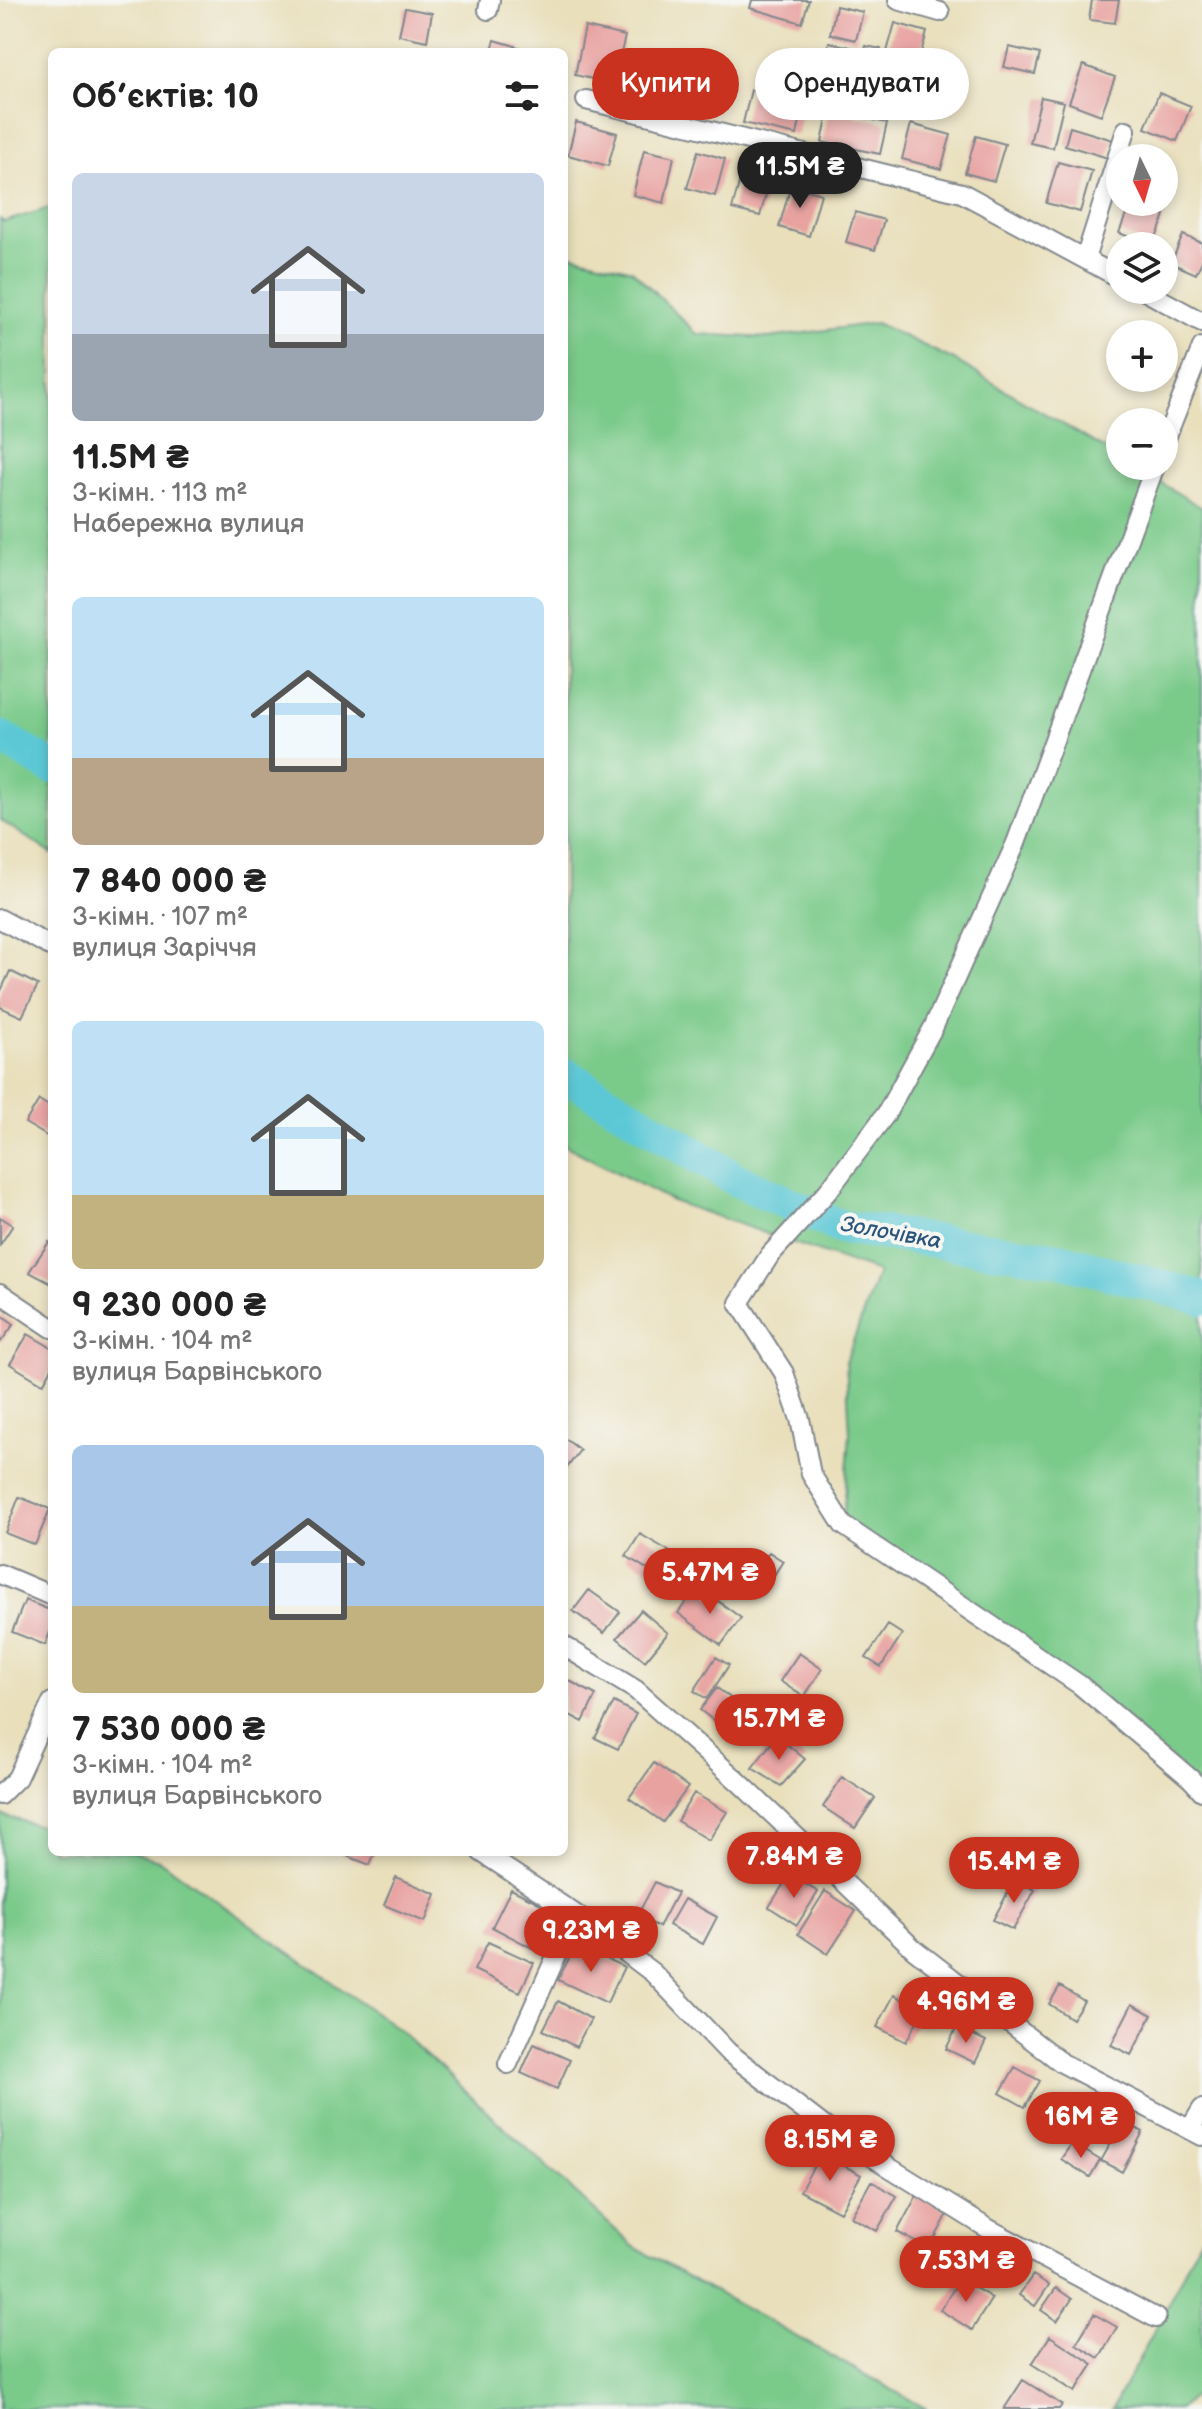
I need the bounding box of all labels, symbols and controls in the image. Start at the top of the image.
chip: Купити [592,48,739,120]
chip: Орендувати [755,48,969,120]
icon: filters [500,74,544,118]
text: Об’єктів: 10 [72,76,259,117]
pin: 11.5M ₴ [726,142,874,210]
north arrow [1106,144,1178,216]
map controls [1106,144,1178,480]
text: 11.5M ₴ [755,152,845,183]
icon: home [236,225,380,369]
button: layers [1106,232,1178,304]
button: + [1106,320,1178,392]
button: − [1106,408,1178,480]
text: 11.5M ₴ [72,437,189,478]
text: 3-кімн. · 113 m² [72,478,247,509]
text: Набережна вулиця [72,509,304,540]
icon: home [236,649,380,793]
text: 7 840 000 ₴ [72,861,266,902]
text: 3-кімн. · 107 m² [72,902,248,933]
text: вулиця Заріччя [72,933,257,964]
icon: home [236,1073,380,1217]
water label: Золочівка [839,1211,943,1255]
text: 9 230 000 ₴ [72,1285,266,1326]
text: 3-кімн. · 104 m² [72,1326,253,1357]
text: вулиця Барвінського [72,1357,322,1388]
icon: home [236,1497,380,1641]
pin: 5.47M ₴ [636,1548,784,1616]
text: 5.47M ₴ [661,1558,759,1589]
pin: 15.7M ₴ [705,1694,853,1762]
text: 15.7M ₴ [733,1704,825,1735]
text: 7 530 000 ₴ [72,1709,265,1750]
text: 3-кімн. · 104 m² [72,1750,253,1781]
text: вулиця Барвінського [72,1781,322,1812]
pin: 7.84M ₴ [720,1832,868,1900]
pin: 15.4M ₴ [940,1837,1088,1905]
text: 7.84M ₴ [745,1842,843,1873]
text: 15.4M ₴ [967,1847,1061,1878]
pin: 9.23M ₴ [517,1906,665,1974]
text: 9.23M ₴ [542,1916,640,1947]
pin: 4.96M ₴ [892,1977,1040,2045]
text: 4.96M ₴ [917,1987,1015,2018]
pin: 16M ₴ [1025,2092,1137,2160]
text: 16M ₴ [1044,2102,1118,2133]
pin: 8.15M ₴ [756,2115,904,2183]
text: 8.15M ₴ [783,2125,877,2156]
pin: 7.53M ₴ [892,2236,1040,2304]
text: 7.53M ₴ [917,2246,1015,2277]

